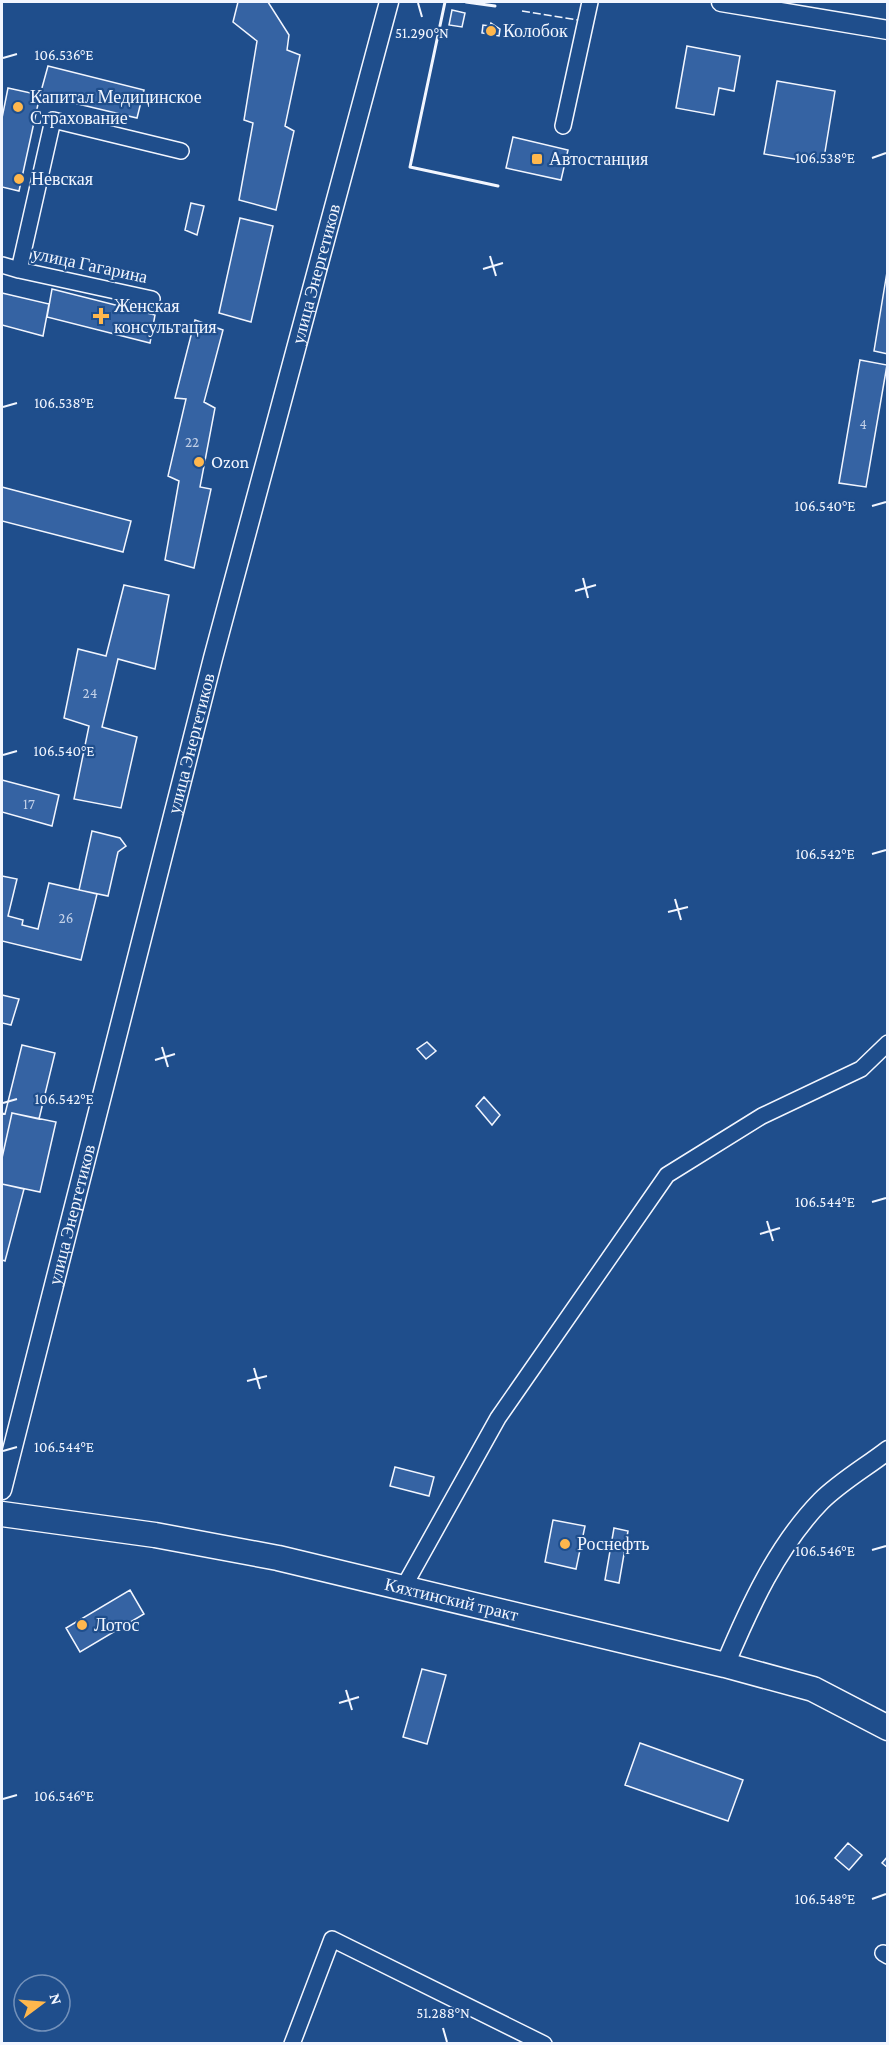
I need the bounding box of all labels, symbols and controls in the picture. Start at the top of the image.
place label: Колобок [503,21,568,41]
marker: Колобок [484,24,498,38]
text: 51.290°N [395,25,449,41]
text: 106.536°E [35,47,93,63]
place label: Капитал Медицинское Страхование [30,87,202,128]
marker: Капитал Медицинское Страхование [11,100,25,114]
place label: Автостанция [549,149,648,169]
text: 106.538°E [795,150,855,166]
marker: Автостанция [530,152,544,166]
place label: Невская [31,169,93,189]
marker: Невская [12,172,26,186]
street label: улица Энергетиков [288,202,344,346]
street label: улица Гагарина [31,243,149,287]
place label: Женская консультация [114,296,217,337]
marker: Женская консультация [92,307,110,325]
text: 106.538°E [34,395,94,411]
house number: 4 [859,416,867,432]
house number: 22 [185,434,199,450]
place label: Ozon [211,452,250,472]
marker: Ozon [192,455,206,469]
text: 106.540°E [794,498,856,514]
street label: улица Энергетиков [164,671,219,816]
house number: 24 [83,685,97,701]
text: 106.540°E [33,743,95,759]
house number: 17 [23,796,35,812]
text: 106.542°E [795,846,855,862]
house number: 26 [59,910,73,926]
text: 106.542°E [34,1091,94,1107]
street label: улица Энергетиков [44,1142,99,1287]
text: 106.544°E [795,1194,855,1210]
text: 106.544°E [34,1439,94,1455]
place label: Роснефть [577,1534,650,1554]
marker: Роснефть [558,1537,572,1551]
text: 106.546°E [795,1543,855,1559]
street label: Кяхтинский тракт [383,1574,521,1625]
place label: Лотос [94,1615,140,1635]
marker: Лотос [75,1618,89,1632]
text: 106.546°E [34,1788,94,1804]
text: 106.548°E [795,1891,855,1907]
north arrow [12,1973,72,2033]
text: N [46,1991,66,2007]
text: 51.288°N [416,2005,470,2021]

